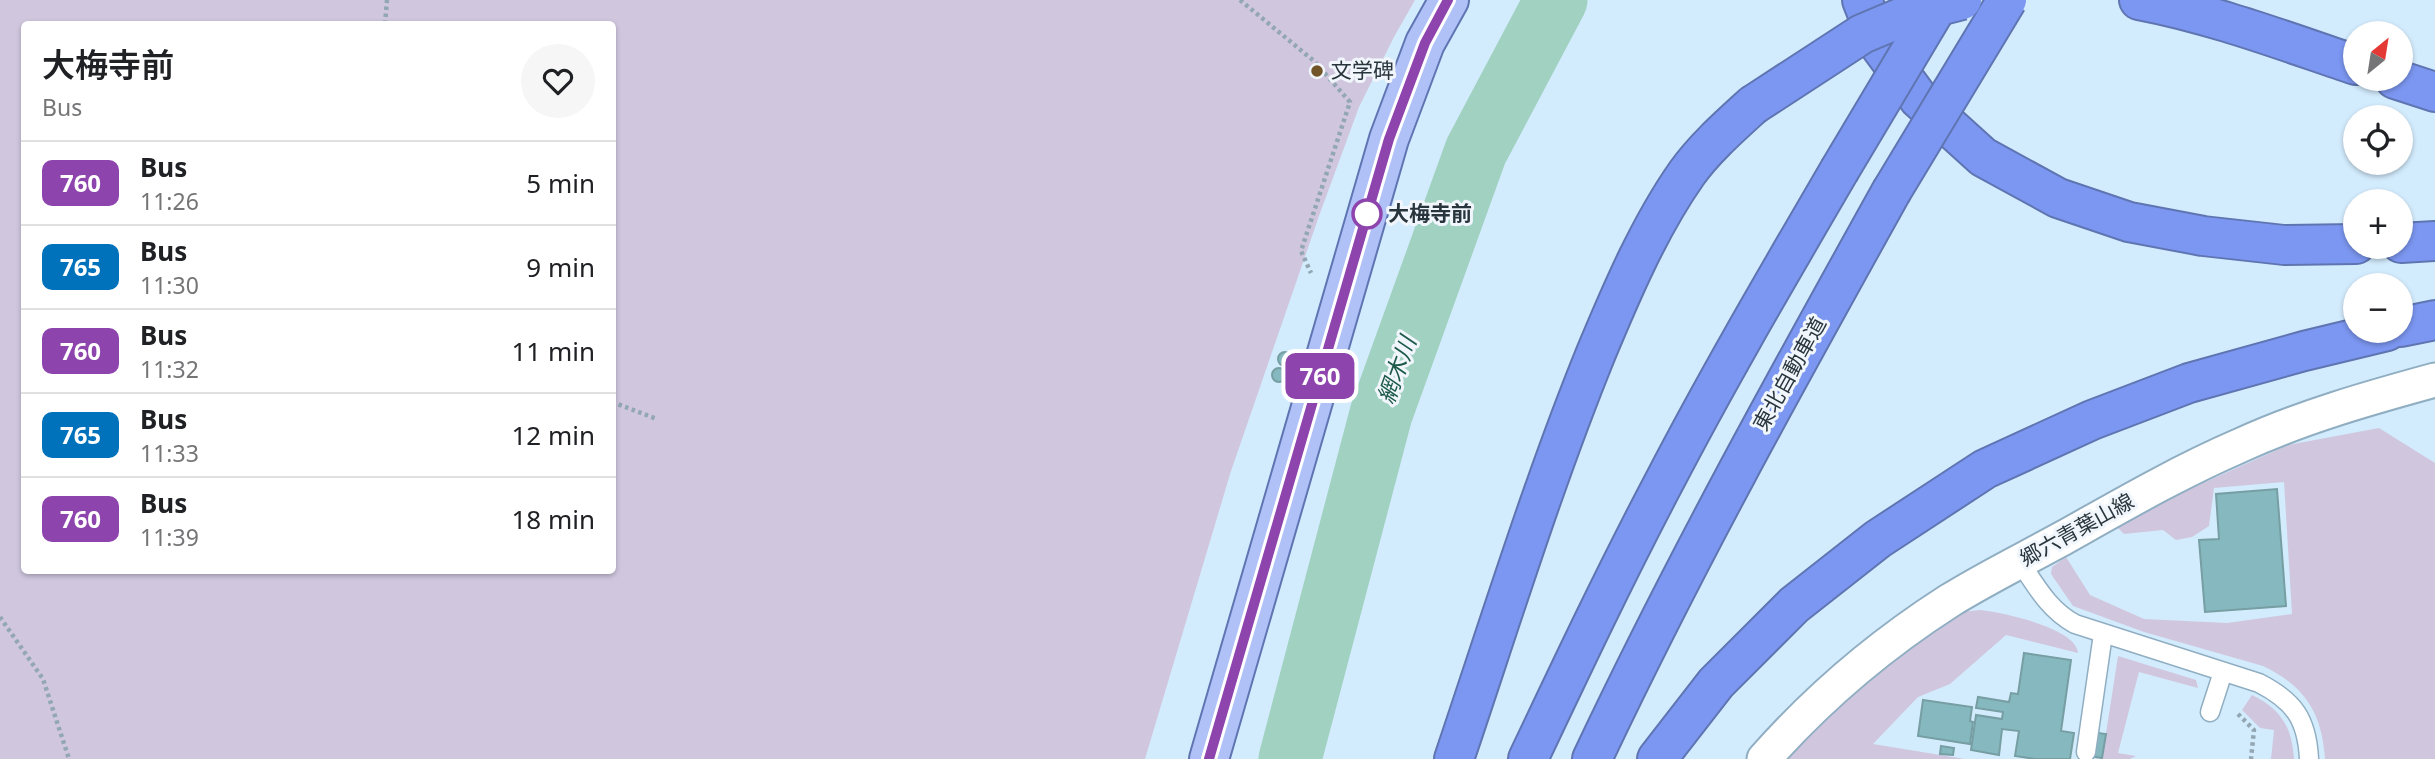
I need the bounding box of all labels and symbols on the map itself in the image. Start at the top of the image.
north arrow [2343,21,2413,91]
place label: 文学碑 [1331,56,1394,84]
marker: 文学碑 [1309,63,1325,79]
marker: 大梅寺前 [1352,199,1382,229]
place label: 大梅寺前 [1388,199,1472,227]
street label: 東北自動車道 [1746,312,1832,435]
water label: 網木川 [1369,329,1424,408]
line badge: 760 [1280,353,1360,399]
street label: 郷六青葉山線 [2015,486,2138,572]

